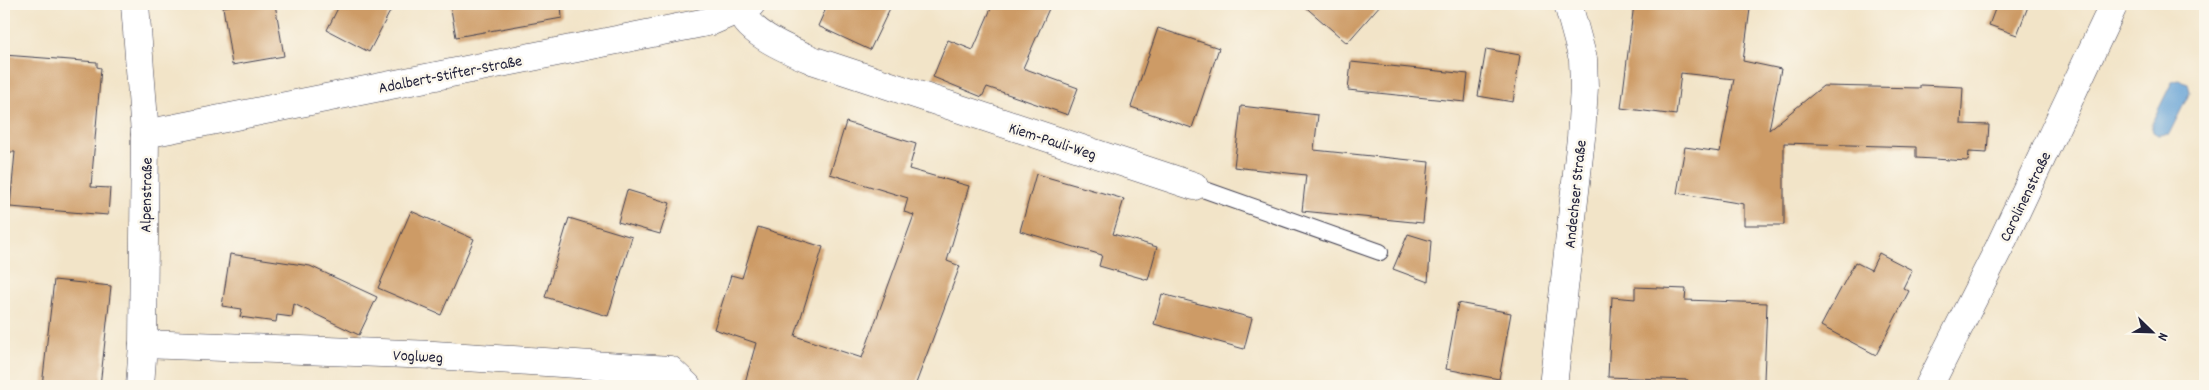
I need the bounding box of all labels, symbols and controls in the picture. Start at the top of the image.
street label: Adalbert-Stifter-Straße [377,50,524,101]
street label: Kiem-Pauli-Weg [1005,117,1099,167]
street label: Andechser Straße [1559,139,1594,250]
street label: Carolinenstraße [1994,148,2058,246]
street label: Alpenstraße [135,157,160,233]
north arrow [2126,308,2176,358]
text: N [2152,329,2173,343]
street label: Voglweg [392,345,443,370]

